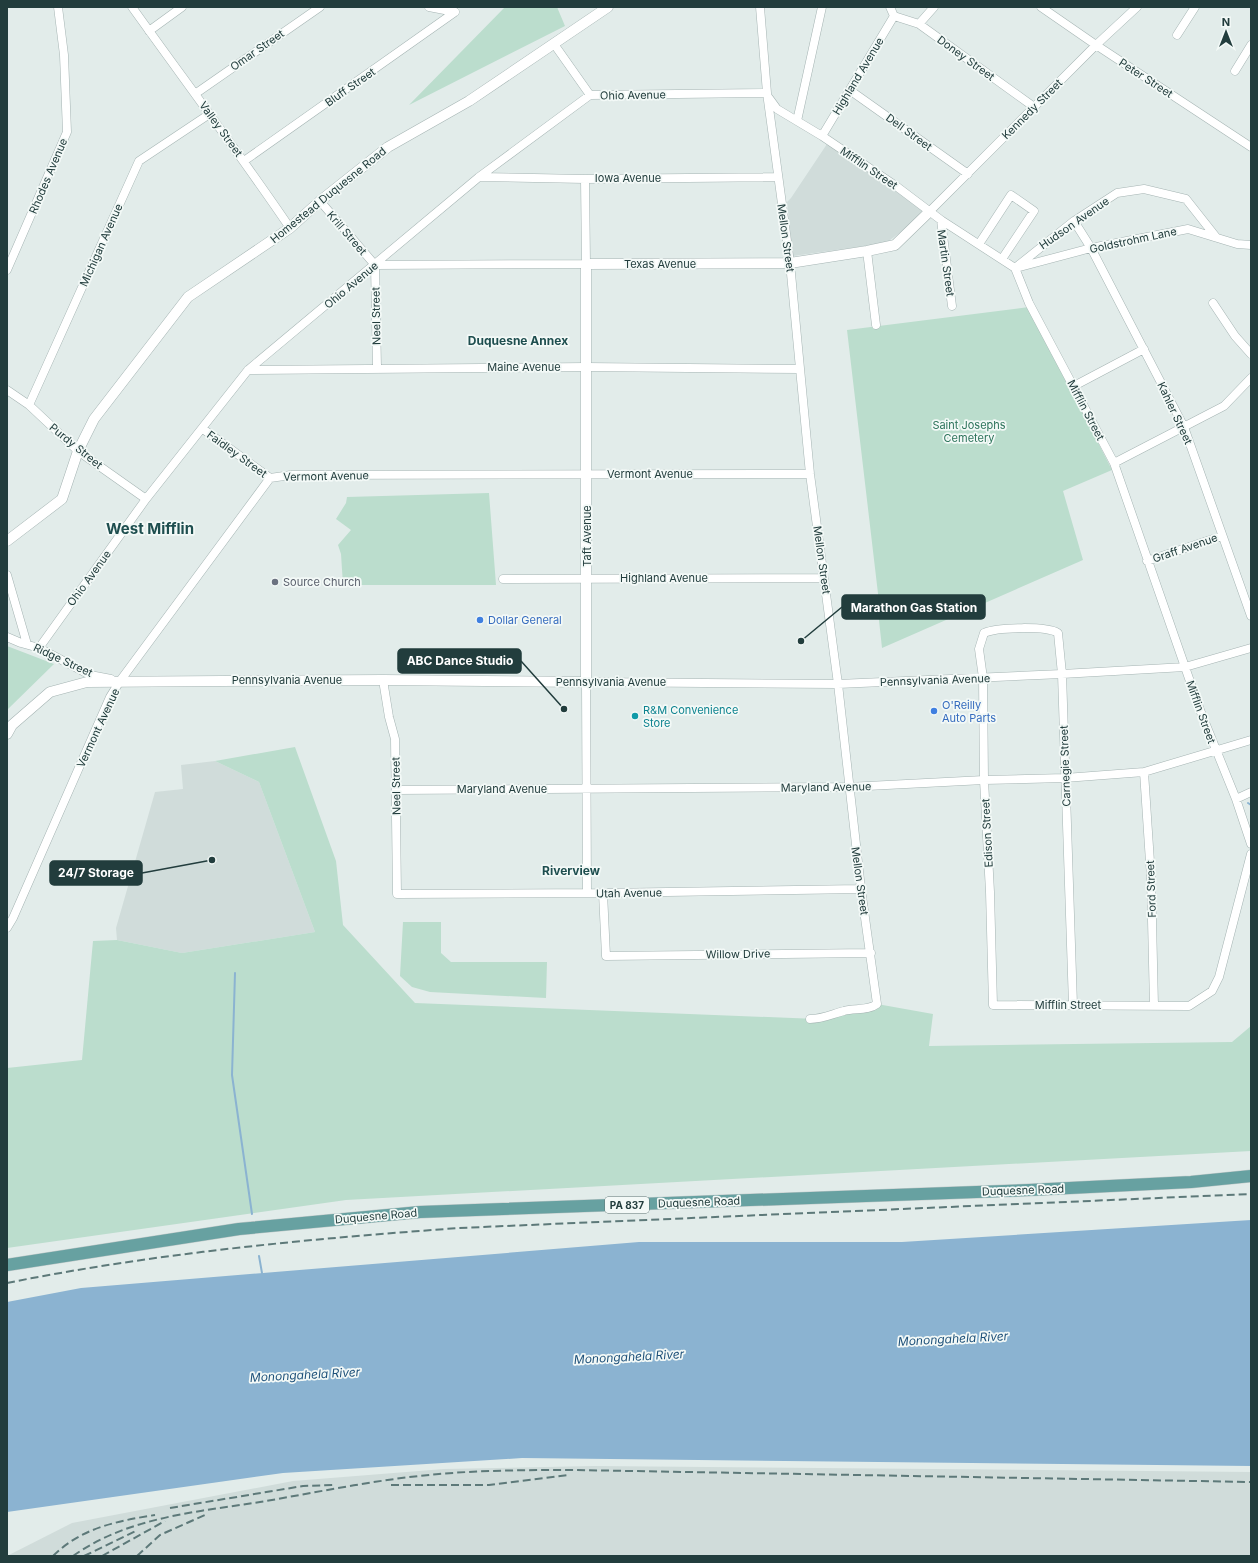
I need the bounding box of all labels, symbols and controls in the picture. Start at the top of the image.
north arrow [1206,12,1246,52]
text: N [1222,15,1230,29]
street label: Omar Street [227,26,287,74]
street label: Doney Street [935,32,998,84]
street label: Highland Avenue [829,35,887,117]
street label: Peter Street [1116,55,1176,101]
street label: Bluff Street [322,64,378,109]
street label: Kennedy Street [999,76,1065,142]
street label: Ohio Avenue [600,87,666,103]
street label: Valley Street [196,99,246,160]
street label: Dell Street [883,111,935,154]
street label: Rhodes Avenue [26,136,70,216]
street label: Homestead Duquesne Road [267,144,389,246]
street label: Mifflin Street [838,144,901,193]
street label: Iowa Avenue [595,171,661,185]
street label: Hudson Avenue [1036,194,1112,252]
street label: Michigan Avenue [76,201,126,289]
street label: Mellon Street [774,203,798,273]
street label: Krill Street [324,208,370,258]
street label: Goldstrohm Lane [1088,224,1178,256]
street label: Martin Street [934,229,958,298]
street label: Texas Avenue [624,257,696,271]
street label: Ohio Avenue [321,258,381,312]
street label: Neel Street [368,287,384,345]
district label: Duquesne Annex [468,333,568,348]
street label: Maine Avenue [487,360,561,374]
street label: Mifflin Street [1064,377,1108,443]
street label: Kahler Street [1154,379,1196,447]
park label: Saint Josephs Cemetery [932,418,1006,445]
street label: Purdy Street [46,420,106,472]
street label: Faidley Street [204,427,270,481]
street label: Vermont Avenue [607,467,693,481]
street label: Vermont Avenue [283,468,369,484]
street label: Taft Avenue [580,505,594,567]
district label: West Mifflin [106,519,194,538]
street label: Mellon Street [810,525,834,595]
street label: Graff Avenue [1151,530,1219,566]
street label: Ohio Avenue [64,547,114,609]
street label: Highland Avenue [620,571,708,585]
place label: Source Church [283,575,361,589]
marker: Source Church [270,577,280,587]
callout: Marathon Gas Station [842,595,985,619]
text: Marathon Gas Station [851,600,977,615]
place label: Dollar General [488,613,562,627]
marker: Dollar General [475,615,485,625]
street label: Ridge Street [31,640,95,680]
callout: ABC Dance Studio [398,649,521,673]
text: ABC Dance Studio [407,653,513,668]
street label: Pennsylvania Avenue [880,671,990,689]
street label: Pennsylvania Avenue [232,673,342,687]
street label: Pennsylvania Avenue [556,675,666,689]
street label: Mifflin Street [1183,678,1219,746]
street label: Vermont Avenue [74,686,122,770]
place label: O'Reilly Auto Parts [942,698,996,725]
place label: R&M Convenience Store [643,703,738,730]
marker: O'Reilly Auto Parts [929,706,939,716]
marker: R&M Convenience Store [630,711,640,721]
street label: Carnegie Street [1057,725,1073,807]
street label: Neel Street [388,757,404,815]
street label: Maryland Avenue [781,779,871,795]
street label: Maryland Avenue [457,782,547,796]
street label: Edison Street [978,798,996,868]
street label: Mellon Street [848,846,872,916]
street label: Ford Street [1143,860,1159,918]
callout: 24/7 Storage [50,861,142,885]
district label: Riverview [542,863,601,878]
text: 24/7 Storage [58,865,134,880]
street label: Utah Avenue [596,885,662,901]
street label: Willow Drive [706,946,770,962]
street label: Mifflin Street [1035,998,1102,1012]
street label: Duquesne Road [982,1182,1064,1198]
street label: Duquesne Road [658,1194,740,1210]
road number: PA 837 [605,1197,649,1213]
street label: Duquesne Road [334,1205,418,1227]
water label: Monongahela River [897,1328,1009,1349]
water label: Monongahela River [573,1346,685,1367]
water label: Monongahela River [249,1364,361,1385]

